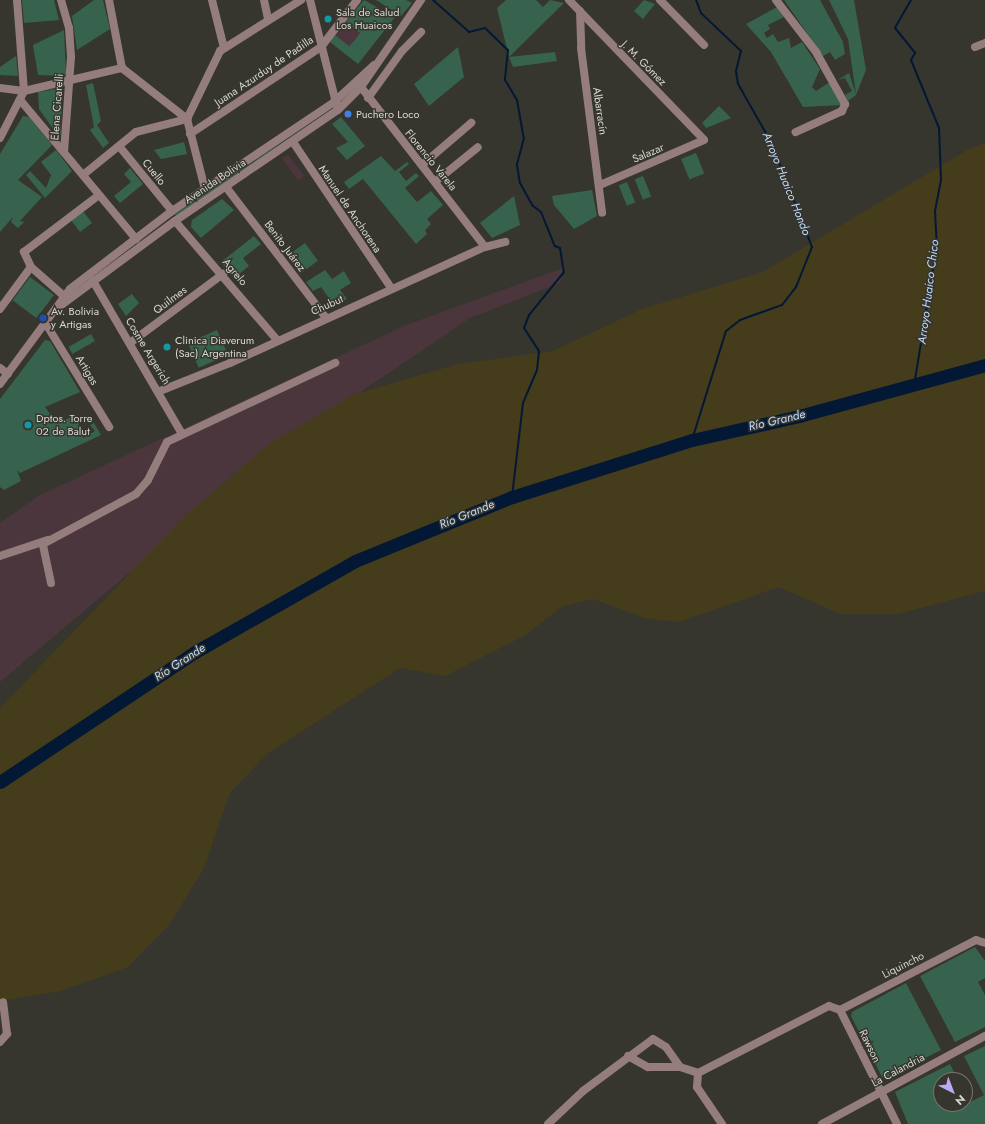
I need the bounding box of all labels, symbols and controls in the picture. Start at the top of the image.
place label: Sala de Salud Los Huaicos [336,6,400,32]
marker: Sala de Salud Los Huaicos [323,14,333,24]
street label: Juana Azurduy de Padilla [212,33,316,109]
street label: J. M. Gómez [619,38,669,88]
street label: Elena Cicarelli [48,73,66,141]
street label: Albarracín [590,86,610,136]
place label: Puchero Loco [356,107,419,121]
marker: Puchero Loco [343,109,353,119]
street label: Florencio Varela [402,127,460,193]
water label: Arroyo Huaico Hondo [759,130,813,238]
street label: Salazar [630,140,666,166]
street label: Cuello [139,156,169,188]
street label: Avenida Bolivia [182,156,248,206]
street label: Manuel de Anchorena [316,163,384,255]
street label: Benito Juárez [262,218,308,274]
water label: Arroyo Huaico Chico [915,239,943,345]
street label: Agrelo [220,256,250,288]
street label: Quilmes [151,283,189,317]
street label: Chubut [309,292,345,318]
place label: Av. Bolivia y Artigas [51,305,99,331]
marker: Av. Bolivia y Artigas [38,313,48,323]
street label: Cosme Argerich [123,315,173,387]
place label: Clinica Diaverum (Sac) Argentina [175,334,254,360]
marker: Clinica Diaverum (Sac) Argentina [162,342,172,352]
street label: Artigas [73,353,101,387]
water label: Río Grande [747,407,807,435]
place label: Dptos. Torre 02 de Balut [36,412,92,438]
marker: Dptos. Torre 02 de Balut [23,420,33,430]
water label: Río Grande [437,497,497,533]
water label: Río Grande [152,641,208,685]
street label: Liquincho [880,949,926,981]
street label: Rawson [856,1027,884,1065]
street label: La Calandria [869,1051,927,1089]
north arrow [933,1072,973,1112]
text: N [952,1091,969,1109]

